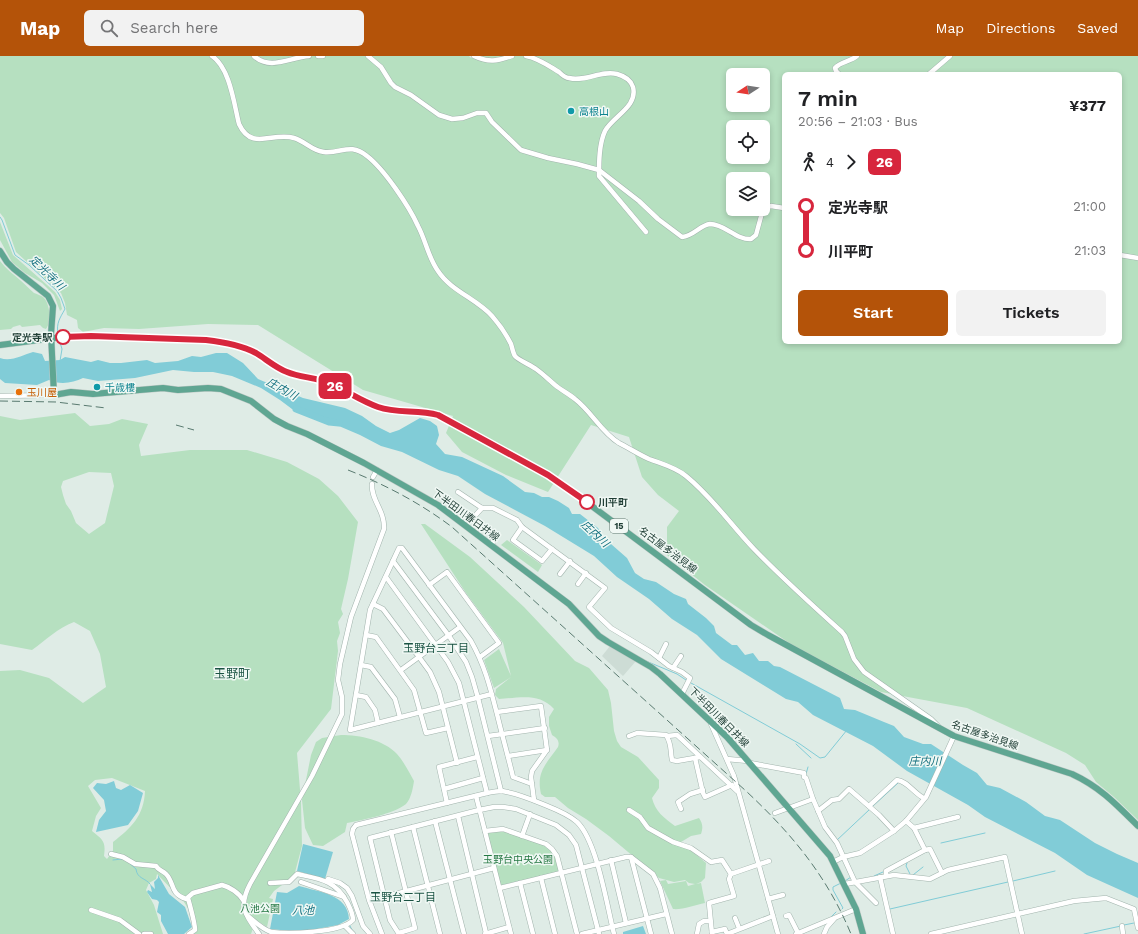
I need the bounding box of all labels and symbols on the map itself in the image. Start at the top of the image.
north arrow [726,68,770,112]
marker: 高根山 [566,106,576,116]
place label: 高根山 [579,106,609,117]
water label: 定光寺川 [27,253,68,294]
marker: 定光寺駅 [55,329,71,345]
place label: 定光寺駅 [12,332,53,343]
line badge: 26 [317,373,353,399]
water label: 庄内川 [264,375,300,403]
marker: 千歳樓 [92,382,102,392]
place label: 千歳樓 [105,382,135,393]
marker: 玉川屋 [14,387,24,397]
place label: 玉川屋 [27,387,57,398]
street label: 下半田川春日井線 [430,487,502,543]
marker: 川平町 [579,494,595,510]
place label: 川平町 [598,497,628,508]
water label: 庄内川 [578,518,612,551]
road number: 15 [610,519,628,533]
street label: 名古屋多治見線 [637,525,699,575]
district label: 玉野台三丁目 [403,642,469,655]
district label: 玉野町 [214,667,250,681]
street label: 下半田川春日井線 [687,685,751,749]
street label: 名古屋多治見線 [950,718,1020,752]
water label: 庄内川 [909,755,942,768]
park label: 玉野台中央公園 [483,854,553,865]
district label: 玉野台二丁目 [370,891,436,904]
park label: 八池公園 [240,903,280,914]
water label: 八池 [292,904,315,917]

